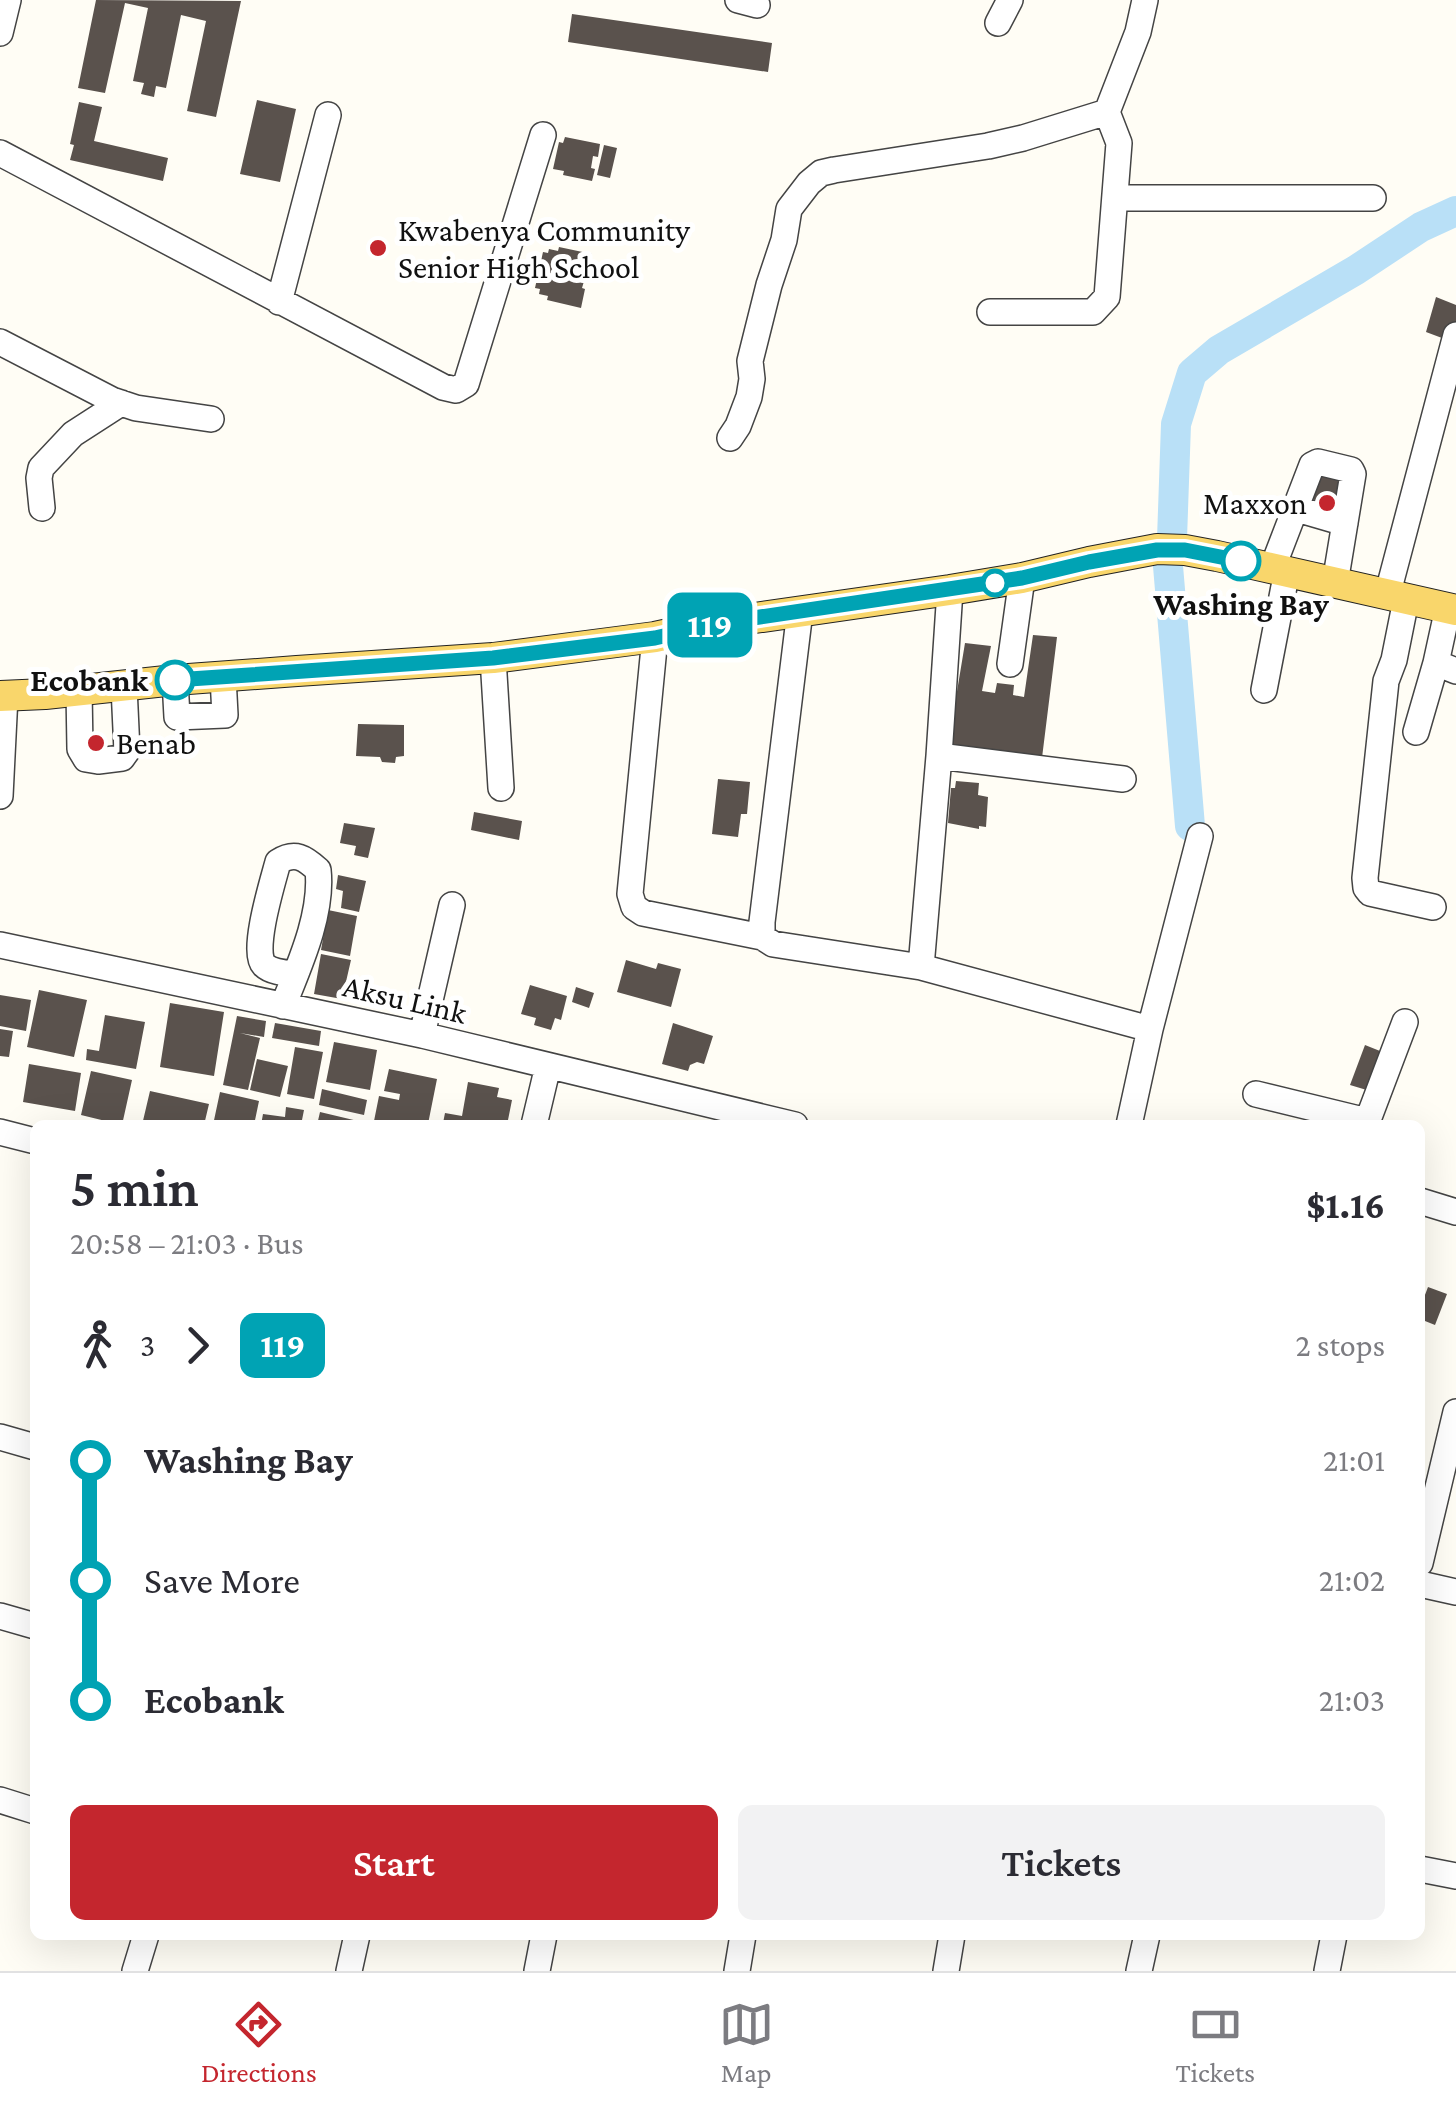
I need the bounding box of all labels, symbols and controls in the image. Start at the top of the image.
place label: Kwabenya Community Senior High School [398,212,690,285]
marker: Kwabenya Community Senior High School [367,237,389,259]
place label: Maxxon [1203,485,1307,521]
marker: Maxxon [1316,492,1338,514]
marker: Washing Bay [1222,542,1260,580]
unlabelled marker [982,570,1008,596]
place label: Washing Bay [1152,586,1329,622]
line badge: 119 [652,592,768,658]
text: 119 [687,606,733,645]
marker: Ecobank [156,661,194,699]
place label: Ecobank [30,662,149,698]
place label: Benab [116,725,196,761]
marker: Benab [85,732,107,754]
street label: Aksu Link [340,967,471,1031]
text: 5 min [70,1157,199,1218]
text: $1.16 [1306,1184,1385,1226]
text: 20:58 – 21:03 · Bus [70,1225,303,1261]
icon: walk [70,1318,125,1373]
icon: forward [170,1318,225,1373]
text: 119 [260,1326,305,1365]
text: 3 [140,1327,155,1363]
text: 2 stops [1296,1327,1385,1363]
text: Washing Bay [144,1439,353,1481]
text: 21:01 [1323,1442,1385,1478]
text: Save More [144,1559,300,1601]
text: 21:02 [1319,1562,1385,1598]
text: Ecobank [144,1679,284,1721]
text: 21:03 [1319,1682,1385,1718]
button: Start [70,1805,718,1920]
button: Tickets [738,1805,1385,1920]
tab: Directions [201,1997,317,2088]
tab: Map [719,1997,774,2088]
tab: Tickets [1176,1997,1255,2088]

